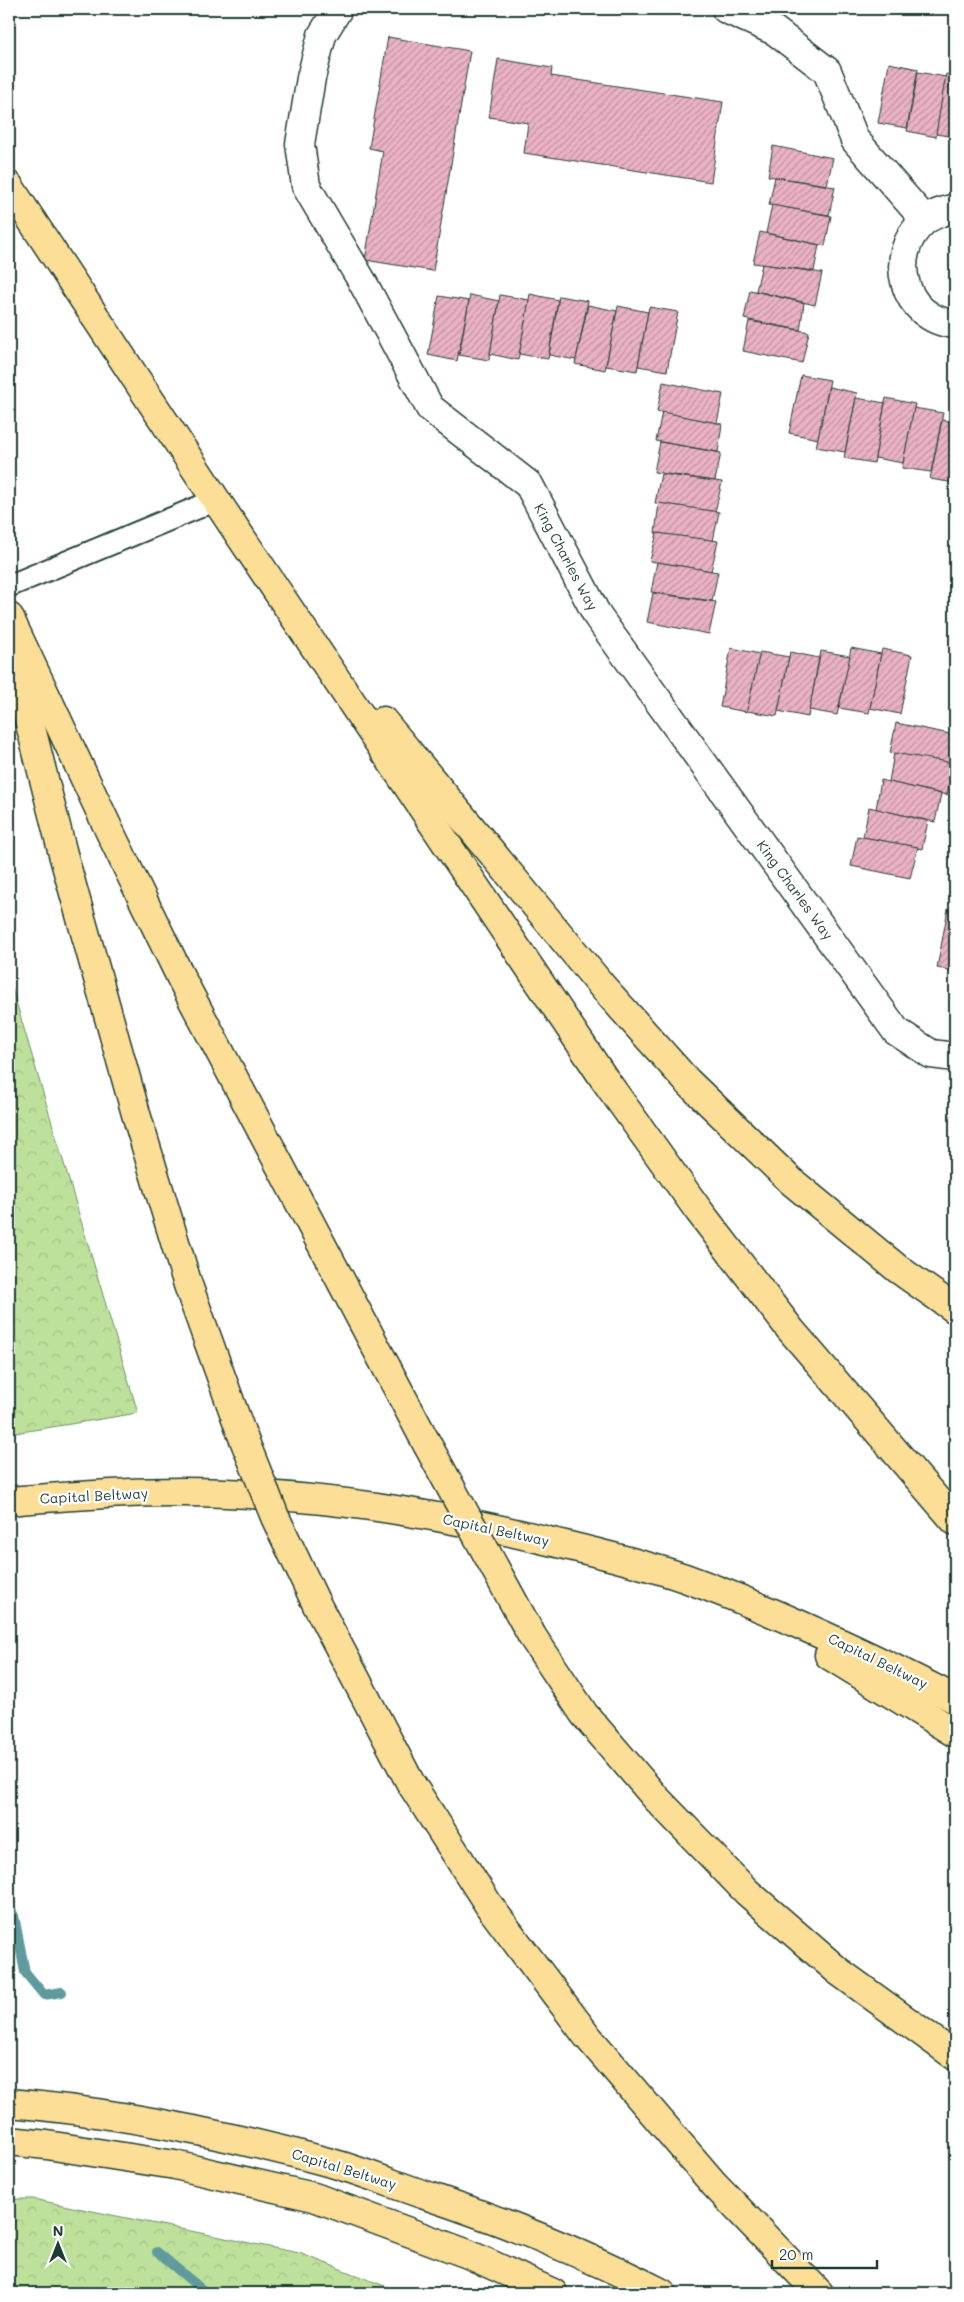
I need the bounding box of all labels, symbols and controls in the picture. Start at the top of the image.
street label: King Charles Way [530,500,603,614]
street label: King Charles Way [753,836,838,943]
street label: Capital Beltway [39,1483,149,1508]
street label: Capital Beltway [441,1509,551,1550]
street label: Capital Beltway [825,1628,931,1693]
street label: Capital Beltway [290,2144,399,2193]
north arrow [32,2220,82,2270]
text: N [53,2221,63,2240]
scale bar [772,2237,876,2269]
text: 20 m [779,2244,813,2264]

